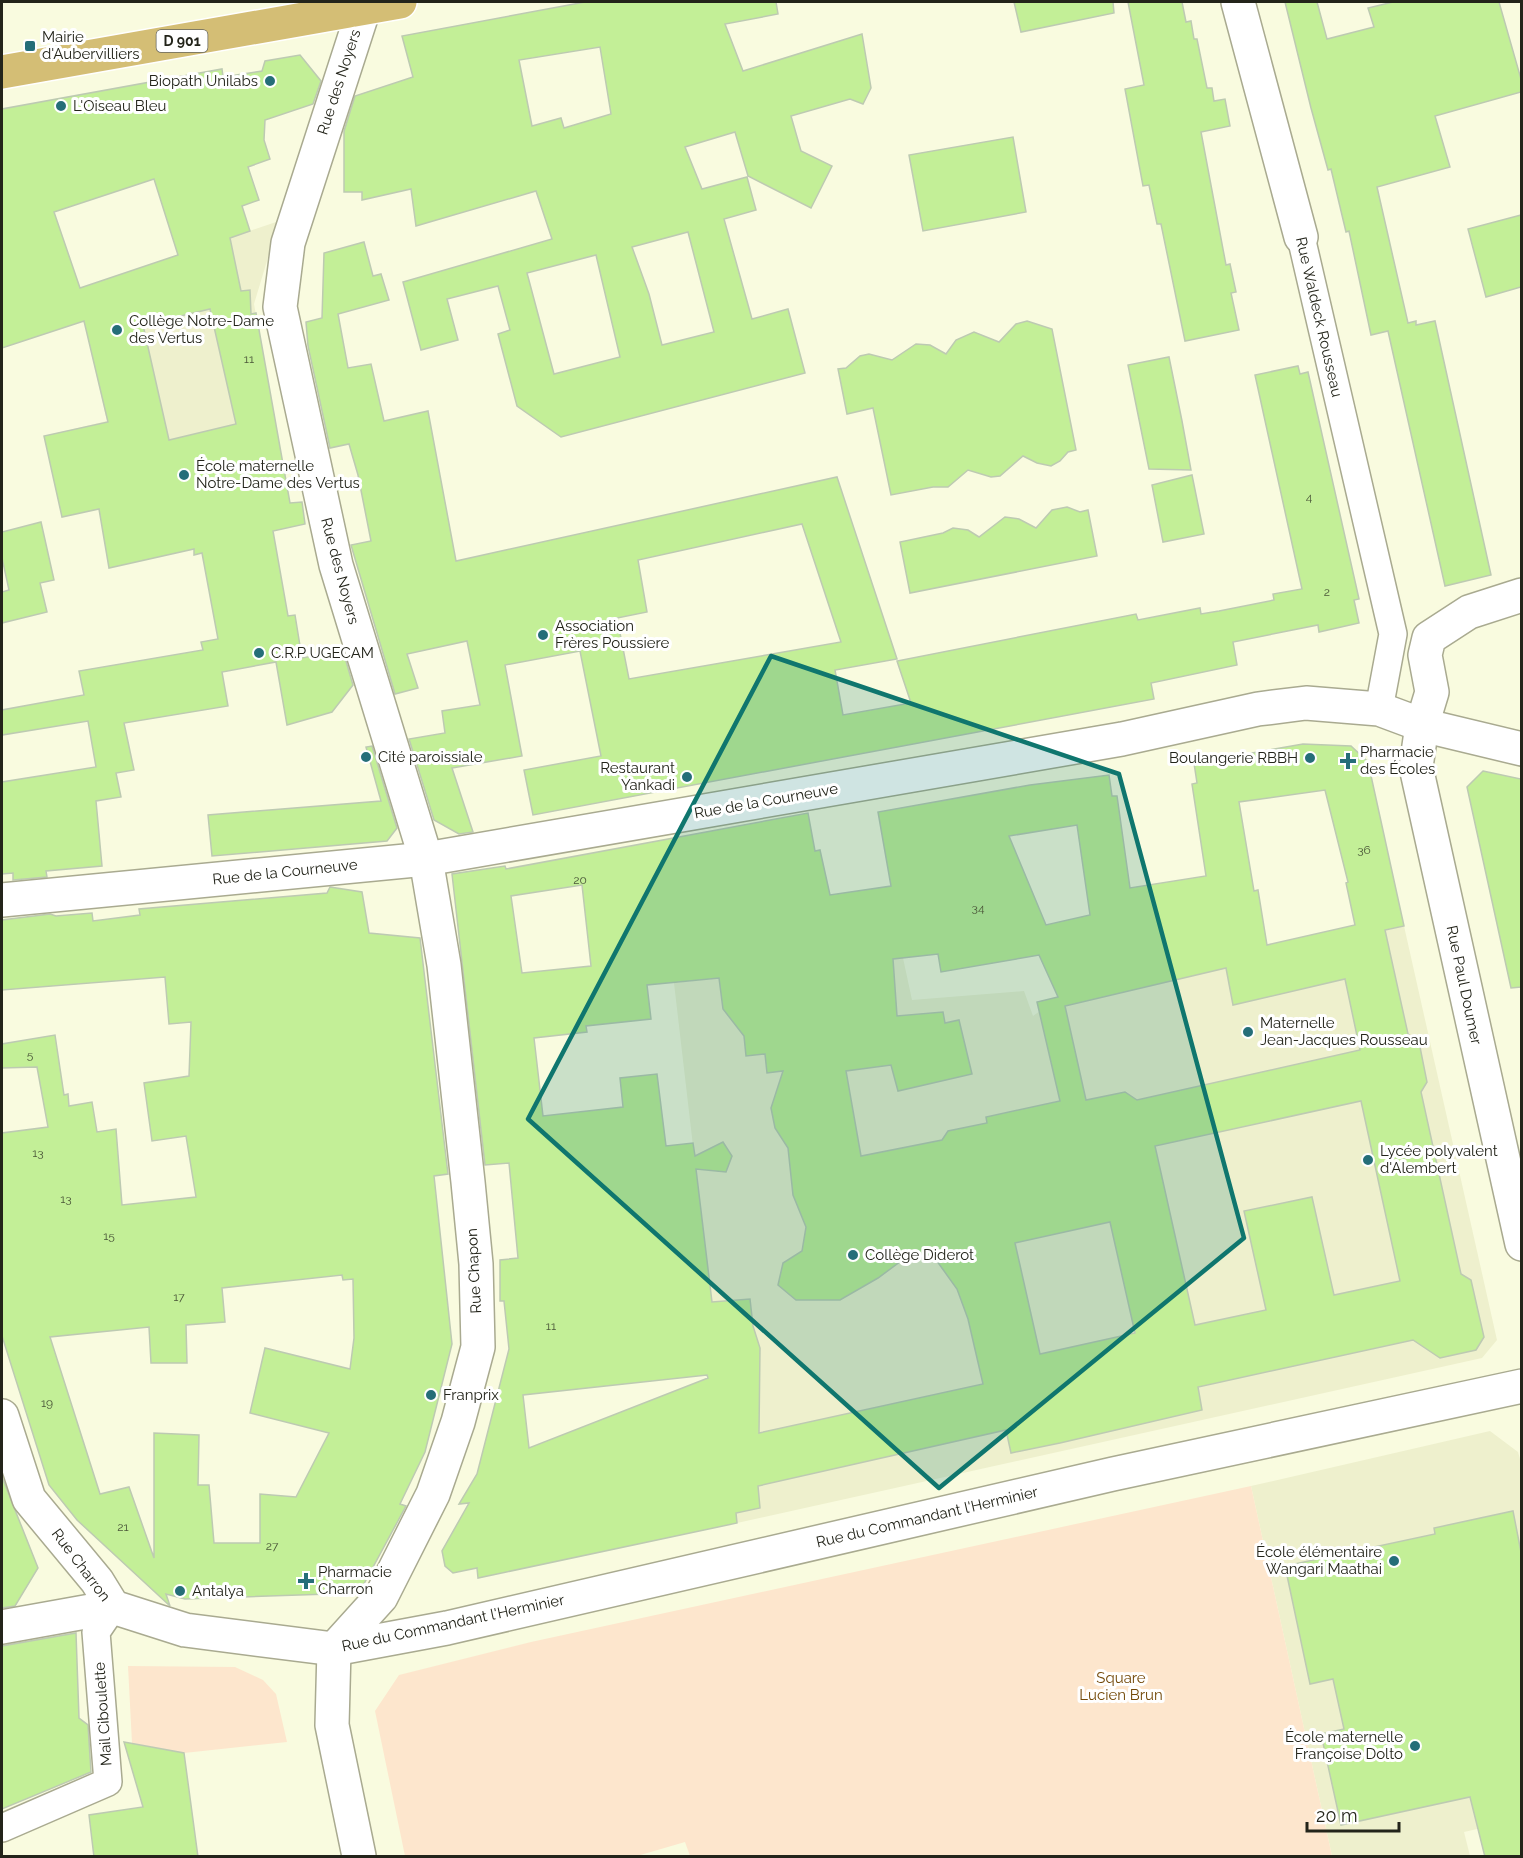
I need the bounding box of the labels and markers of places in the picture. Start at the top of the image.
place label: Mairie d'Aubervilliers [42,28,140,63]
marker: Mairie d'Aubervilliers [23,39,37,53]
place label: Biopath Unilabs [149,72,258,90]
marker: Biopath Unilabs [263,74,277,88]
place label: L'Oiseau Bleu [73,97,167,115]
marker: L'Oiseau Bleu [54,99,68,113]
place label: Collège Notre-Dame des Vertus [129,312,274,347]
marker: Collège Notre-Dame des Vertus [110,323,124,337]
place label: École maternelle Notre-Dame des Vertus [196,457,360,492]
marker: École maternelle Notre-Dame des Vertus [177,468,191,482]
place label: Association Frères Poussiere [555,617,670,652]
marker: Association Frères Poussiere [536,628,550,642]
place label: C.R.P UGECAM [271,644,374,662]
marker: C.R.P UGECAM [252,646,266,660]
place label: Pharmacie des Écoles [1360,743,1435,778]
place label: Cité paroissiale [378,748,483,766]
place label: Boulangerie RBBH [1169,749,1298,767]
marker: Cité paroissiale [359,750,373,764]
marker: Boulangerie RBBH [1303,751,1317,765]
marker: Pharmacie des Écoles [1341,754,1355,768]
place label: Restaurant Yankadi [600,759,675,794]
marker: Restaurant Yankadi [680,770,694,784]
place label: Maternelle Jean-Jacques Rousseau [1260,1014,1428,1049]
marker: Maternelle Jean-Jacques Rousseau [1241,1025,1255,1039]
place label: Lycée polyvalent d'Alembert [1380,1142,1498,1177]
marker: Lycée polyvalent d'Alembert [1361,1153,1375,1167]
place label: Collège Diderot [865,1246,974,1264]
marker: Collège Diderot [846,1248,860,1262]
place label: Franprix [443,1386,499,1404]
marker: Franprix [424,1388,438,1402]
place label: École élémentaire Wangari Maathai [1256,1543,1382,1578]
marker: École élémentaire Wangari Maathai [1387,1554,1401,1568]
place label: Pharmacie Charron [318,1563,392,1598]
marker: Pharmacie Charron [299,1574,313,1588]
place label: Antalya [192,1582,244,1600]
marker: Antalya [173,1584,187,1598]
place label: École maternelle Françoise Dolto [1285,1728,1403,1763]
marker: École maternelle Françoise Dolto [1408,1739,1422,1753]

